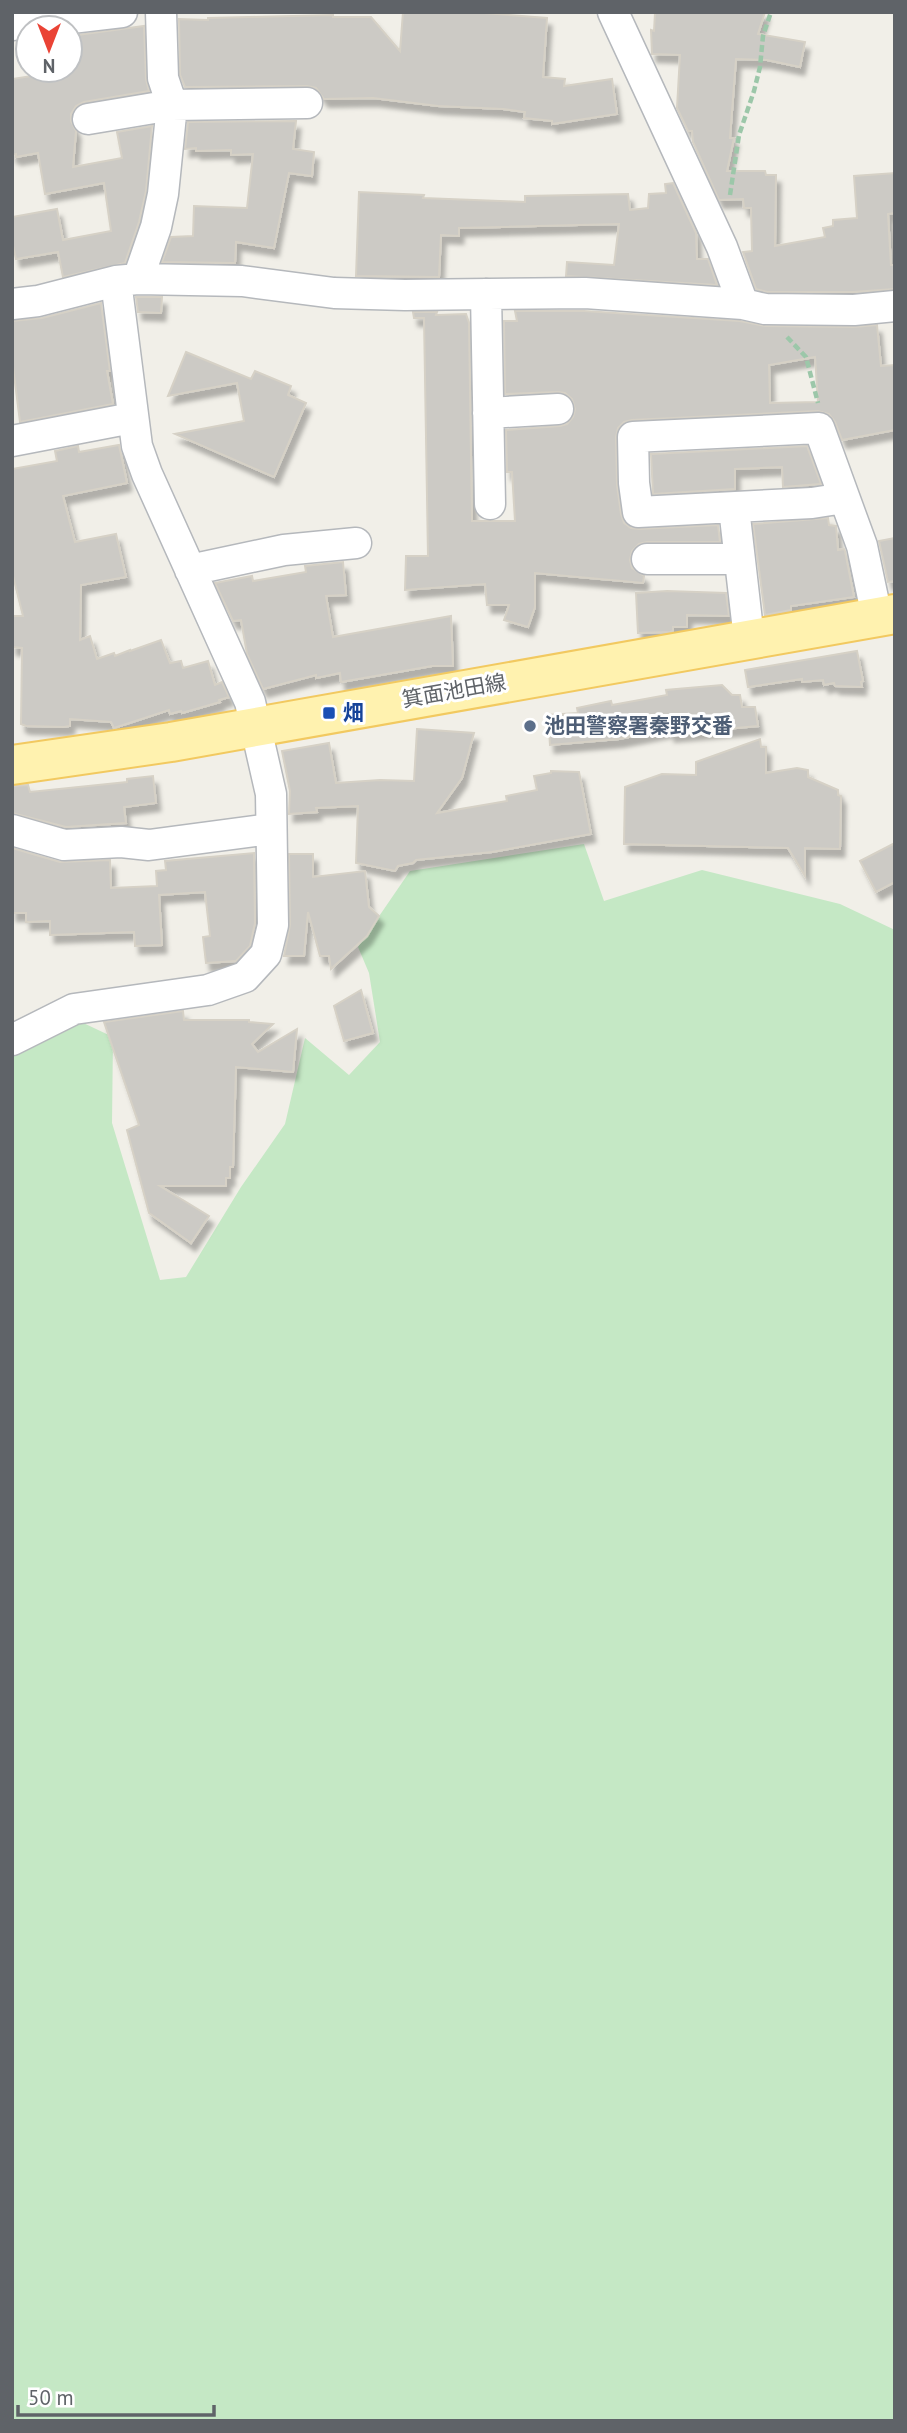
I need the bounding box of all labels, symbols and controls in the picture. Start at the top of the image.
north arrow [14,14,84,84]
text: N [43,54,55,78]
street label: 箕面池田線 [400,668,508,713]
place label: 畑 [343,699,364,726]
marker: 畑 [321,705,337,721]
place label: 池田警察署秦野交番 [544,712,733,739]
marker: 池田警察署秦野交番 [522,718,538,734]
scale bar [18,2374,214,2418]
text: 50 m [28,2384,74,2411]

